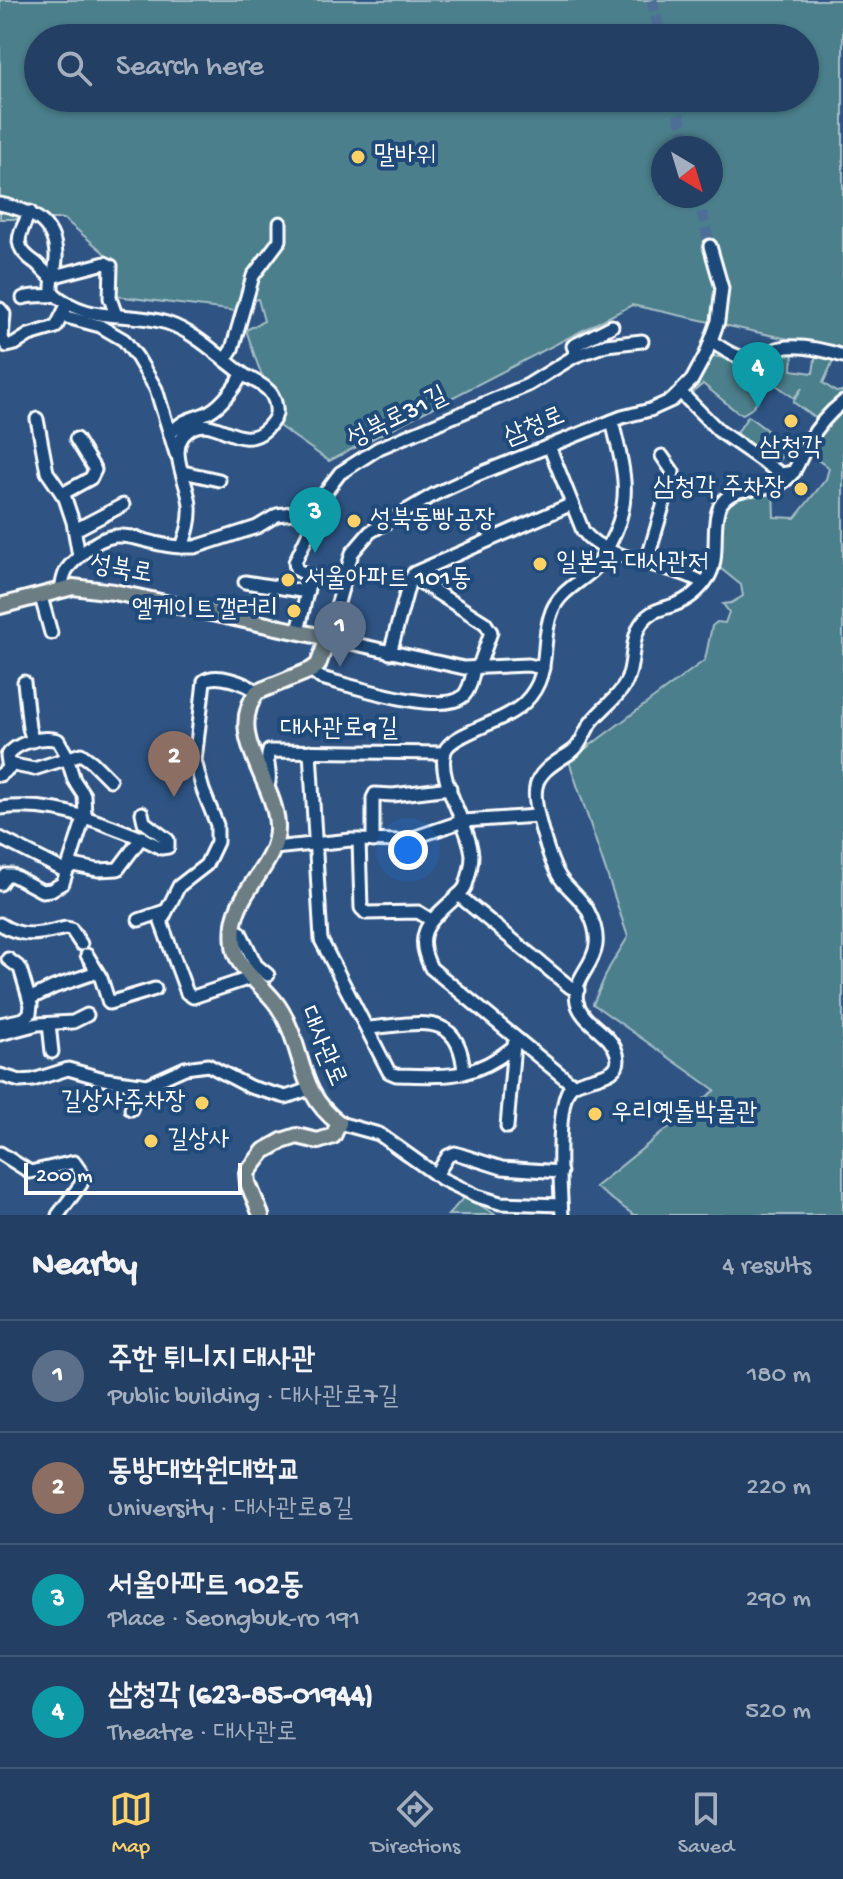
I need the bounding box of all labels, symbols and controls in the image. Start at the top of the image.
search box [24,24,819,112]
icon: search [52,46,96,90]
text: Search here [116,51,264,86]
north arrow [651,136,723,208]
place label: 말바위 [374,142,437,173]
marker: 말바위 [349,148,367,166]
pin: 4 [732,342,784,408]
street label: 성북로31길 [343,381,453,457]
street label: 삼청로 [500,402,570,454]
marker: 삼청각 [782,412,800,430]
place label: 삼청각 [760,434,822,465]
place label: 삼청각 주차장 [653,474,785,505]
marker: 삼청각 주차장 [792,480,810,498]
pin: 3 [289,487,341,553]
place label: 성북동빵공장 [370,506,496,537]
marker: 성북동빵공장 [345,512,363,530]
place label: 일본국 대사관저 [556,549,709,580]
street label: 성북로 [87,550,155,592]
marker: 일본국 대사관저 [531,555,549,573]
place label: 서울아파트 101동 [304,565,471,596]
marker: 서울아파트 101동 [279,571,297,589]
place label: 엘케이트갤러리 [132,596,278,627]
pin: 1 [314,601,366,667]
marker: 엘케이트갤러리 [285,602,303,620]
street label: 대사관로9길 [280,715,398,746]
pin: 2 [148,731,200,797]
your location [388,830,428,870]
street label: 대사관로 [290,1002,352,1092]
place label: 길상사주차장 [60,1088,186,1119]
marker: 길상사주차장 [193,1094,211,1112]
place label: 우리옛돌박물관 [611,1099,758,1130]
marker: 우리옛돌박물관 [586,1105,604,1123]
place label: 길상사 [167,1126,230,1157]
marker: 길상사 [142,1132,160,1150]
scale bar [24,1159,242,1195]
text: 200 m [36,1164,93,1190]
text: Nearby [32,1247,137,1287]
text: 4 results [722,1252,811,1283]
text: 주한 튀니지 대사관 [108,1344,315,1379]
text: 1 [53,1361,63,1392]
text: 180 m [747,1361,811,1392]
text: Public building · 대사관로7길 [108,1383,399,1414]
text: 동방대학원대학교 [108,1456,301,1491]
text: 2 [52,1473,64,1504]
text: 220 m [746,1473,811,1504]
text: University · 대사관로8길 [108,1495,353,1526]
text: 서울아파트 102동 [108,1570,304,1605]
text: 3 [51,1585,65,1616]
text: 290 m [746,1585,811,1616]
text: Place · Seongbuk-ro 191 [108,1605,360,1636]
text: 삼청각 (623-85-01944) [108,1680,374,1715]
text: 4 [52,1697,64,1728]
text: 520 m [745,1697,811,1728]
text: Theatre · 대사관로 [108,1719,297,1750]
tab: Map [109,1787,153,1861]
tab: Directions [371,1787,460,1861]
tab: Saved [678,1787,734,1861]

